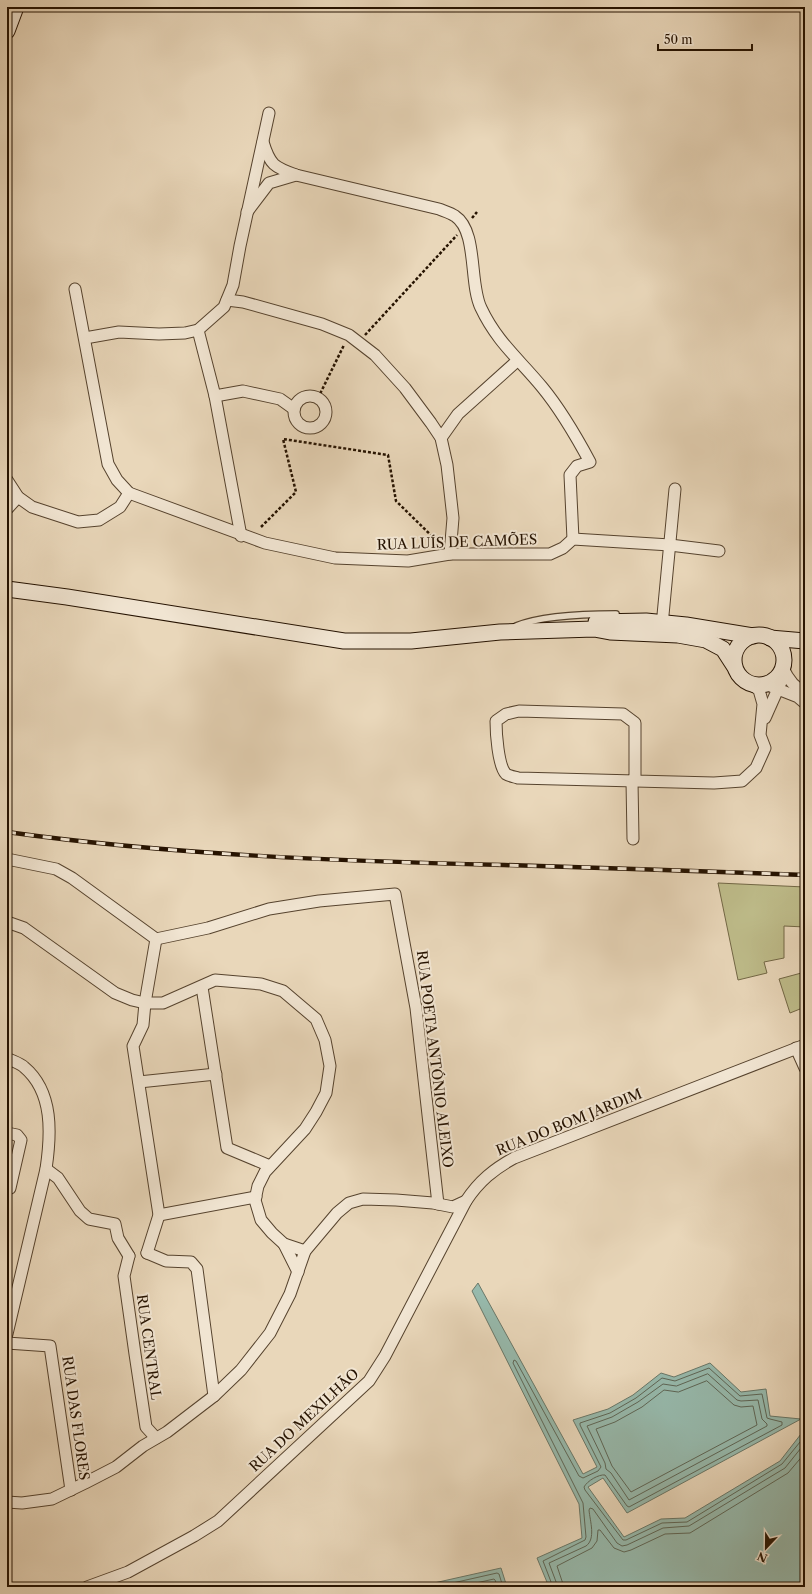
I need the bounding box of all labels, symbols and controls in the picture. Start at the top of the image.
scale bar [658,26,752,52]
text: 50 m [664,32,693,47]
street label: RUA LUÍS DE CAMÕES [376,529,537,554]
street label: RUA POETA ANTÓNIO ALEIXO [413,949,458,1169]
street label: RUA DO BOM JARDIM [493,1084,645,1160]
street label: RUA CENTRAL [133,1293,165,1401]
street label: RUA DAS FLORES [58,1355,94,1481]
street label: RUA DO MEXILHÃO [245,1364,363,1475]
north arrow [746,1528,786,1568]
text: N [755,1549,769,1566]

